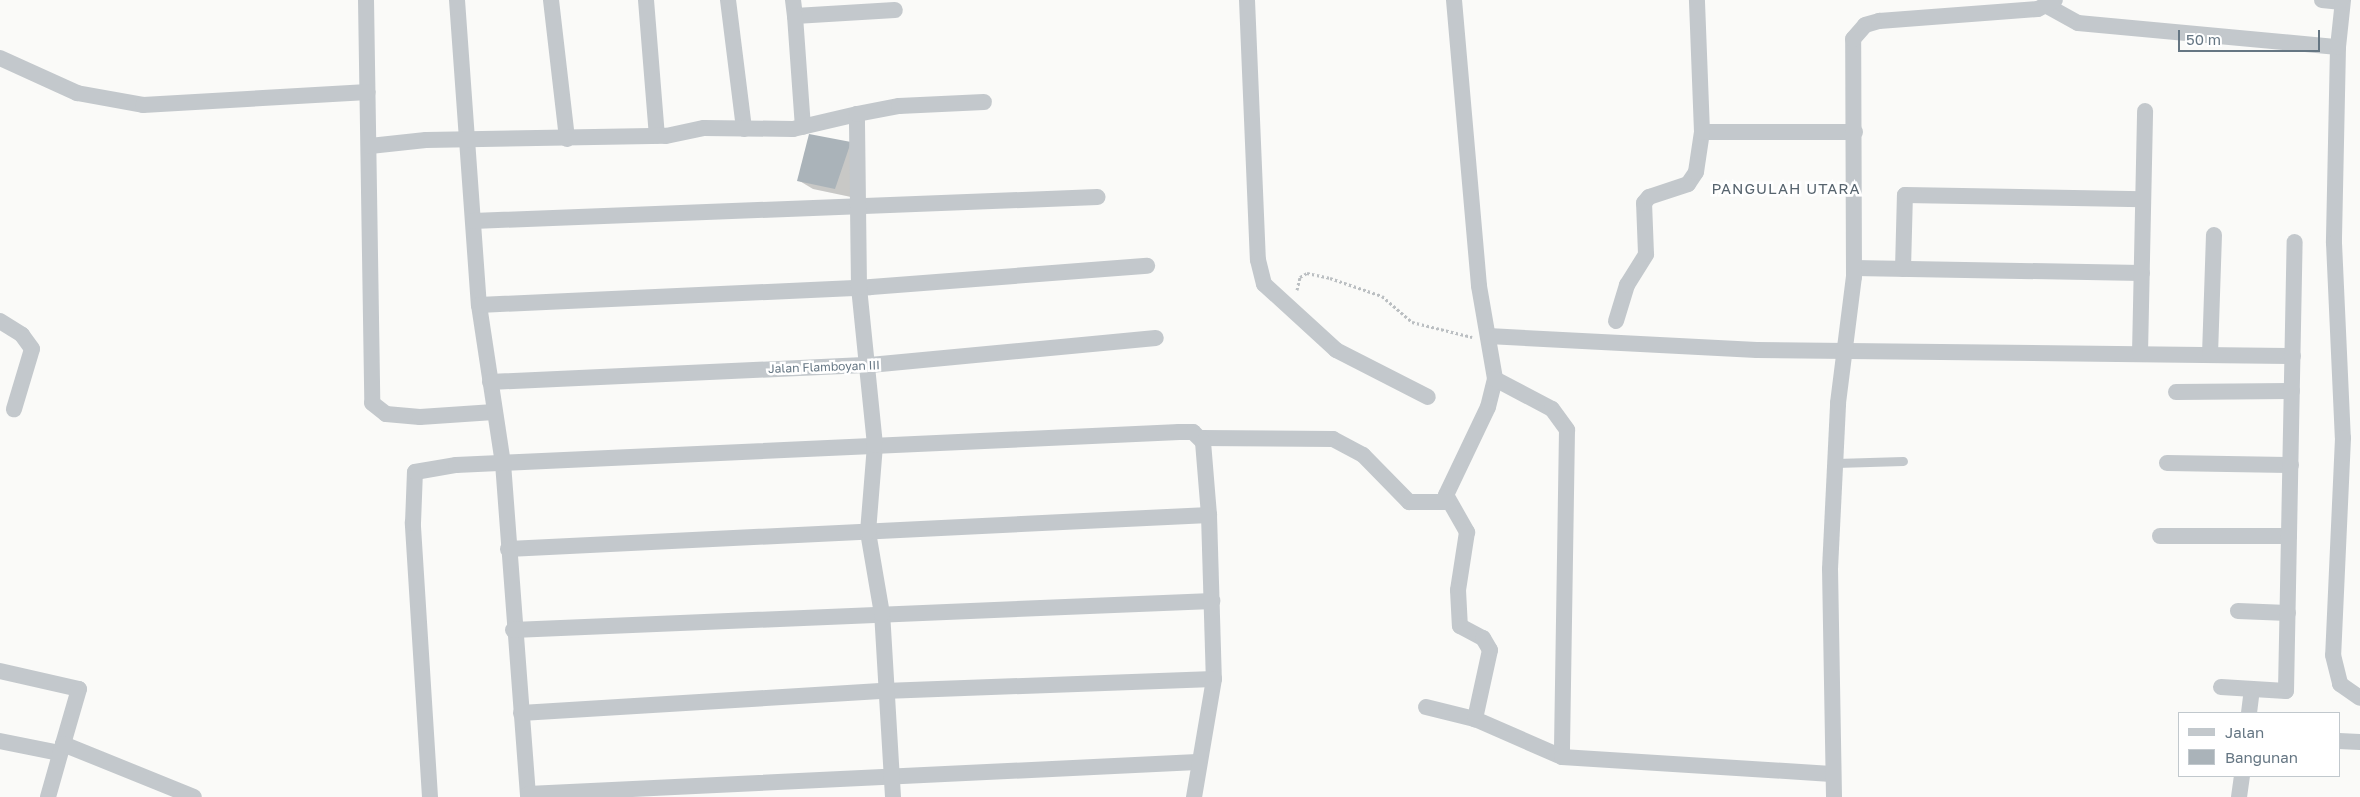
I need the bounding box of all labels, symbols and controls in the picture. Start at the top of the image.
scale bar [2180,20,2322,52]
text: 50 m [2186,30,2221,48]
district label: PANGULAH UTARA [1710,180,1862,198]
street label: Jalan Flamboyan III [768,358,880,376]
legend [2178,712,2340,777]
text: Jalan [2225,723,2264,741]
text: Bangunan [2225,748,2298,766]

